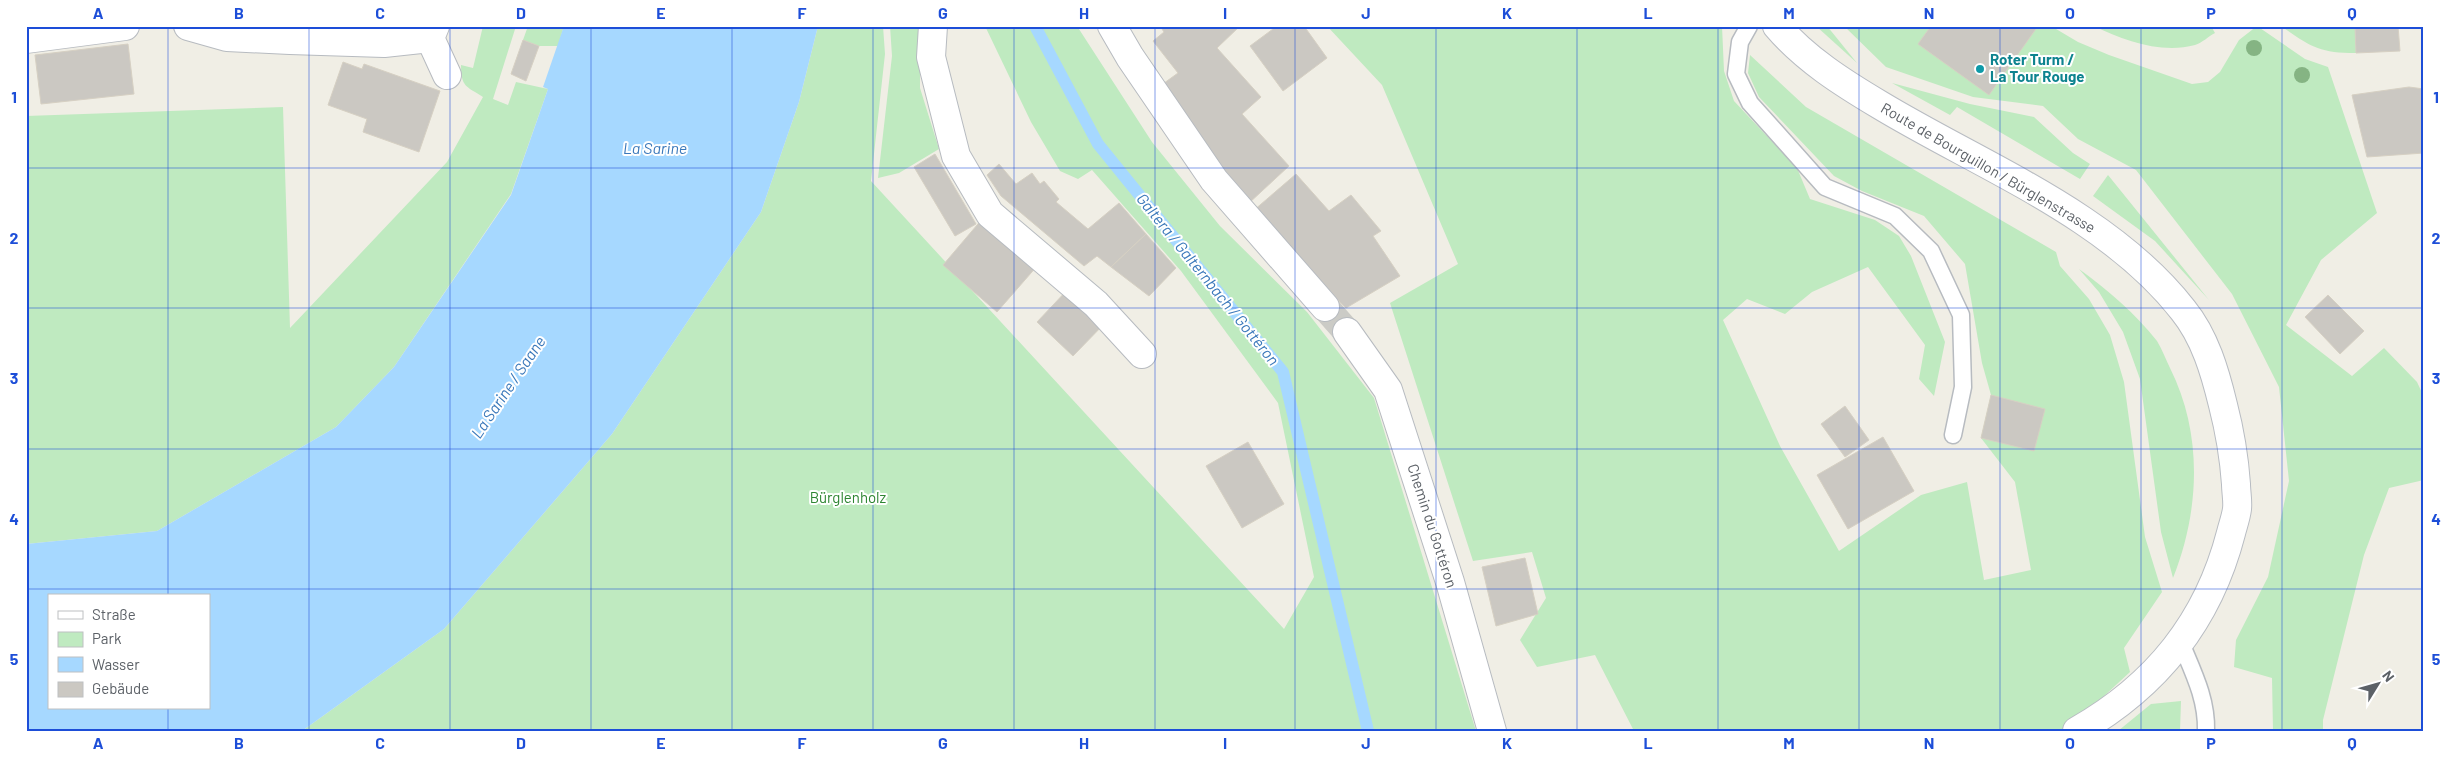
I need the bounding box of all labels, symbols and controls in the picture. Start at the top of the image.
text: A [93,3,104,22]
text: B [234,3,244,22]
text: C [375,3,385,22]
text: D [516,3,526,22]
text: E [656,3,666,22]
text: F [798,3,807,22]
text: G [938,3,948,22]
text: H [1079,3,1089,22]
text: I [1223,3,1227,22]
text: J [1361,3,1371,22]
text: K [1502,3,1512,22]
text: L [1643,3,1653,22]
text: M [1783,3,1795,22]
text: N [1924,3,1934,22]
text: O [2065,3,2075,22]
text: P [2206,3,2216,22]
text: Q [2347,3,2357,22]
place label: Roter Turm / La Tour Rouge [1990,50,2084,85]
marker: Roter Turm / La Tour Rouge [1974,63,1986,75]
text: 1 [11,87,17,106]
text: 1 [2433,87,2439,106]
street label: Route de Bourguillon / Bürglenstrasse [1878,98,2099,236]
water label: La Sarine [623,138,687,157]
water label: Galtera / Galternbach / Gottéron [1133,189,1284,369]
text: 2 [10,228,19,247]
text: 2 [2432,228,2441,247]
water label: La Sarine / Saane [466,332,549,441]
text: 3 [10,368,18,387]
text: 3 [2432,368,2440,387]
street label: Chemin du Gottéron [1404,461,1461,590]
park label: Bürglenholz [810,488,887,506]
text: 4 [9,509,19,528]
text: 4 [2431,509,2441,528]
legend [48,594,210,710]
text: Straße [92,605,136,623]
text: Park [92,629,122,647]
text: 5 [10,649,19,668]
text: 5 [2432,649,2441,668]
text: Wasser [92,655,140,673]
north arrow [2352,660,2402,710]
text: N [2379,667,2398,685]
text: Gebäude [92,679,149,697]
text: A [93,733,104,752]
text: B [234,733,244,752]
text: C [375,733,385,752]
text: D [516,733,526,752]
text: E [656,733,666,752]
text: F [798,733,807,752]
text: G [938,733,948,752]
text: H [1079,733,1089,752]
text: I [1223,733,1227,752]
text: J [1361,733,1371,752]
text: K [1502,733,1512,752]
text: L [1643,733,1653,752]
text: M [1783,733,1795,752]
text: N [1924,733,1934,752]
text: O [2065,733,2075,752]
text: P [2206,733,2216,752]
text: Q [2347,733,2357,752]

